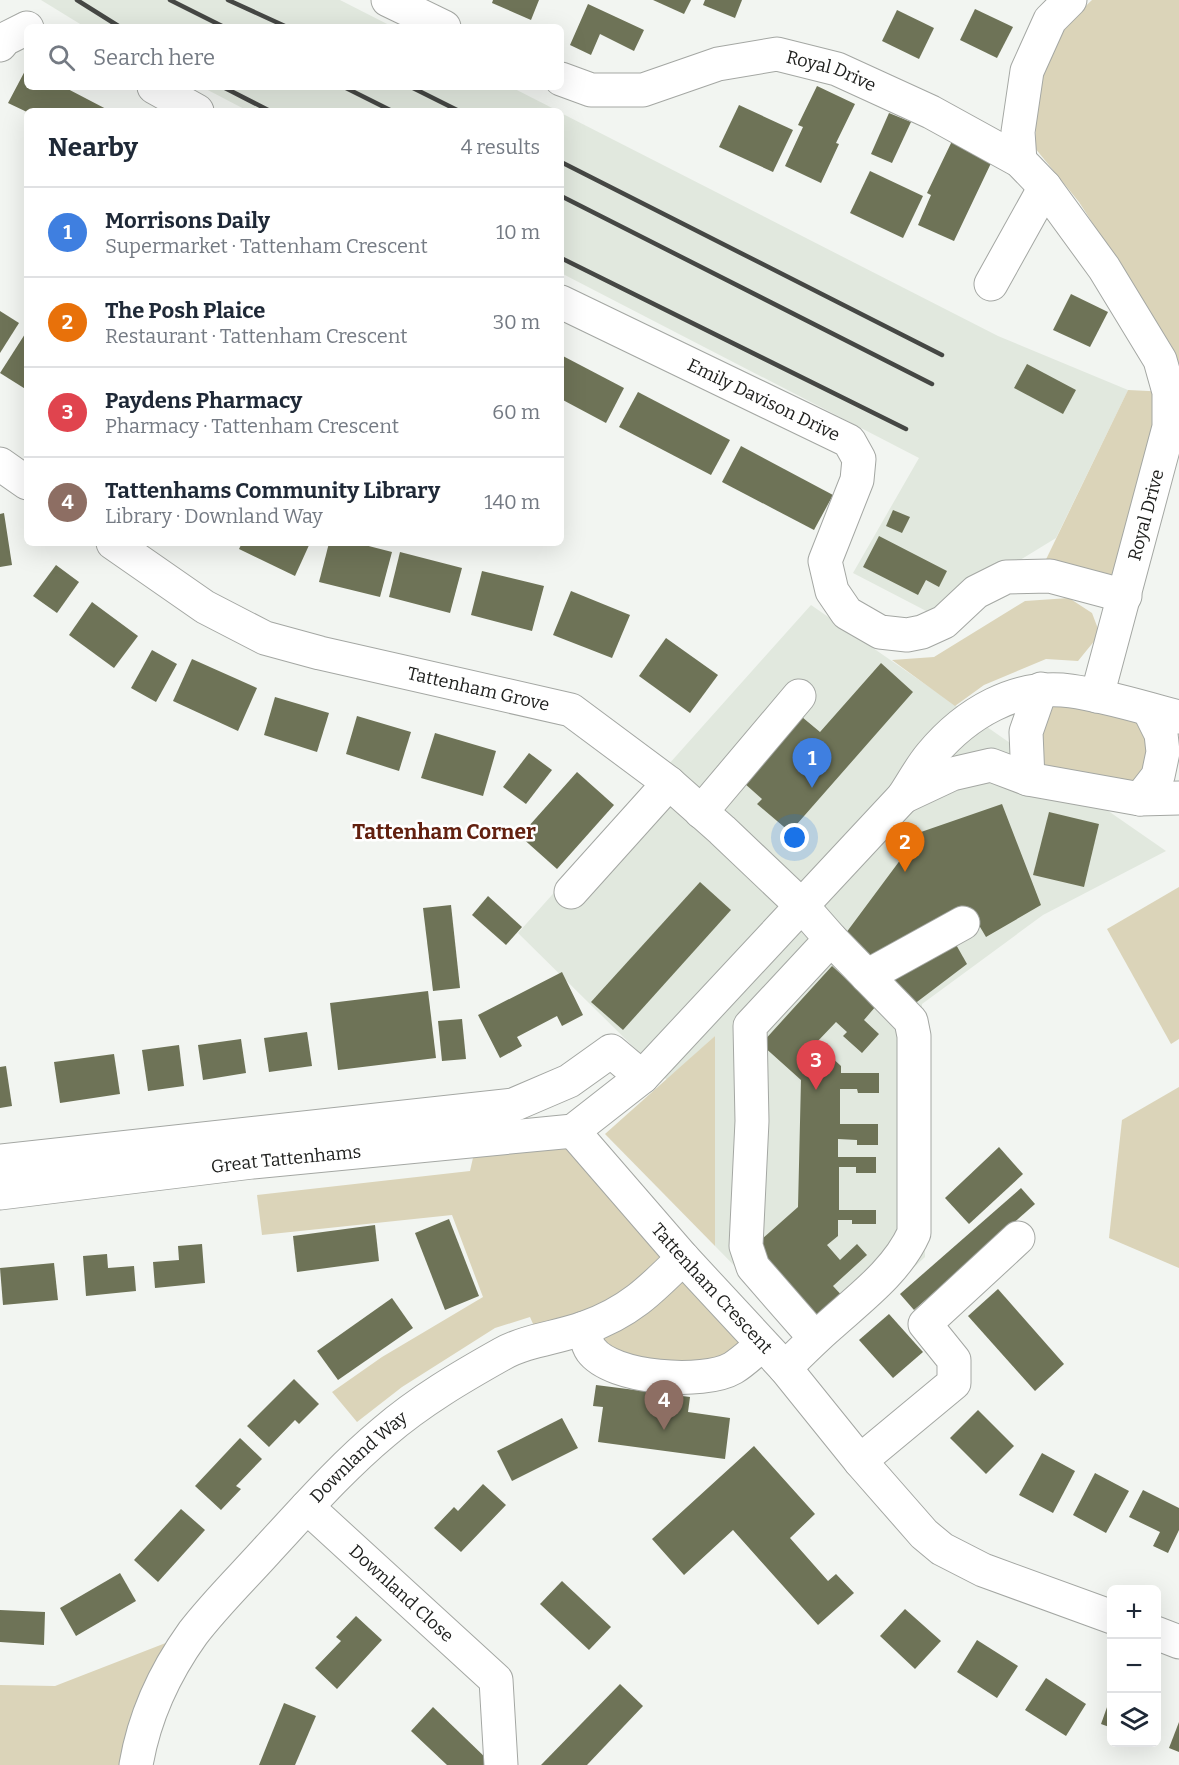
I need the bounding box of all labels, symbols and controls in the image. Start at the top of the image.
search box [24,24,564,90]
icon: search [45,41,78,74]
text: Search here [93,44,215,71]
street label: Royal Drive [784,46,880,96]
text: Nearby [48,132,138,163]
text: 4 results [461,135,540,159]
text: Morrisons Daily [105,207,270,234]
text: 1 [63,220,72,244]
text: 10 m [496,220,540,244]
text: Supermarket · Tattenham Crescent [105,234,428,258]
text: The Posh Plaice [105,297,265,324]
text: 2 [62,310,73,334]
text: 30 m [493,310,540,334]
text: Restaurant · Tattenham Crescent [105,324,408,348]
street label: Emily Davison Drive [684,354,843,446]
text: Paydens Pharmacy [105,387,302,414]
text: 3 [62,400,73,424]
text: 60 m [492,400,540,424]
text: Pharmacy · Tattenham Crescent [105,414,399,438]
street label: Royal Drive [1123,467,1169,563]
text: Tattenhams Community Library [105,477,440,504]
text: 4 [61,490,74,514]
text: 140 m [484,490,540,514]
text: Library · Downland Way [105,504,323,528]
street label: Tattenham Grove [405,662,552,716]
pin: 1 [792,738,832,788]
district label: Tattenham Corner [352,819,536,845]
pin: 2 [886,822,924,872]
your location [780,823,809,852]
pin: 3 [796,1040,836,1090]
street label: Great Tattenhams [210,1141,362,1178]
street label: Tattenham Crescent [647,1219,777,1359]
pin: 4 [644,1380,684,1430]
street label: Downland Way [306,1406,412,1507]
street label: Downland Close [345,1540,458,1647]
map controls [1107,1585,1161,1747]
button: + [1107,1585,1161,1639]
button: − [1107,1639,1161,1693]
button: layers [1107,1693,1161,1747]

